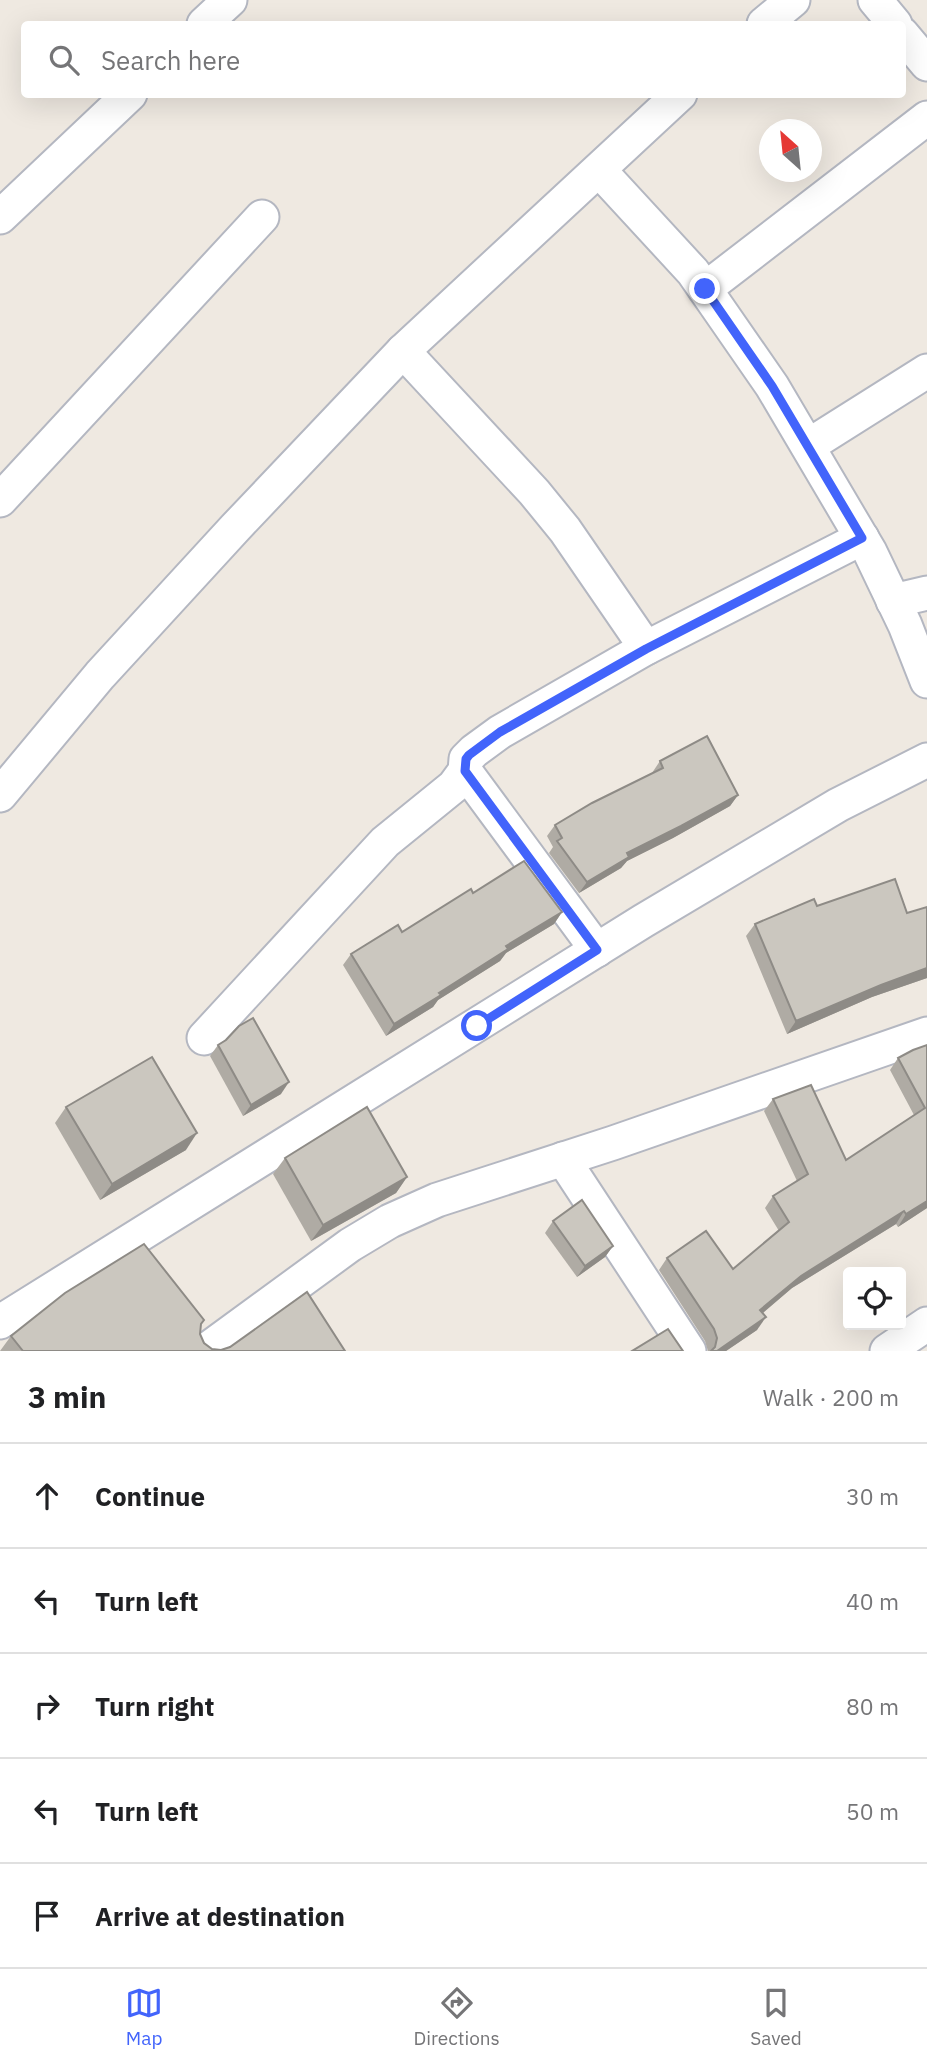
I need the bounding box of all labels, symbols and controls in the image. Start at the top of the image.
search box [21,21,906,98]
icon: search [45,41,83,79]
text: Search here [101,43,240,77]
north arrow [759,119,822,182]
route end [689,273,720,304]
route start [461,1010,492,1041]
map controls [843,1267,906,1330]
button: locate [843,1267,906,1330]
text: 3 min [28,1377,106,1416]
text: Walk · 200 m [763,1382,899,1412]
icon: ahead [28,1477,66,1515]
text: Continue [95,1479,205,1513]
text: 30 m [846,1481,899,1511]
icon: left [28,1582,66,1620]
text: Turn left [95,1584,198,1618]
text: 40 m [846,1586,899,1616]
icon: right [28,1687,66,1725]
text: Turn right [95,1689,214,1723]
text: 80 m [846,1691,899,1721]
icon: left [28,1792,66,1830]
text: Turn left [95,1794,198,1828]
text: 50 m [846,1796,899,1826]
icon: arrive [28,1897,66,1935]
text: Arrive at destination [95,1899,345,1933]
tab: Map [125,1984,163,2050]
tab: Directions [413,1984,500,2050]
tab: Saved [750,1984,802,2050]

